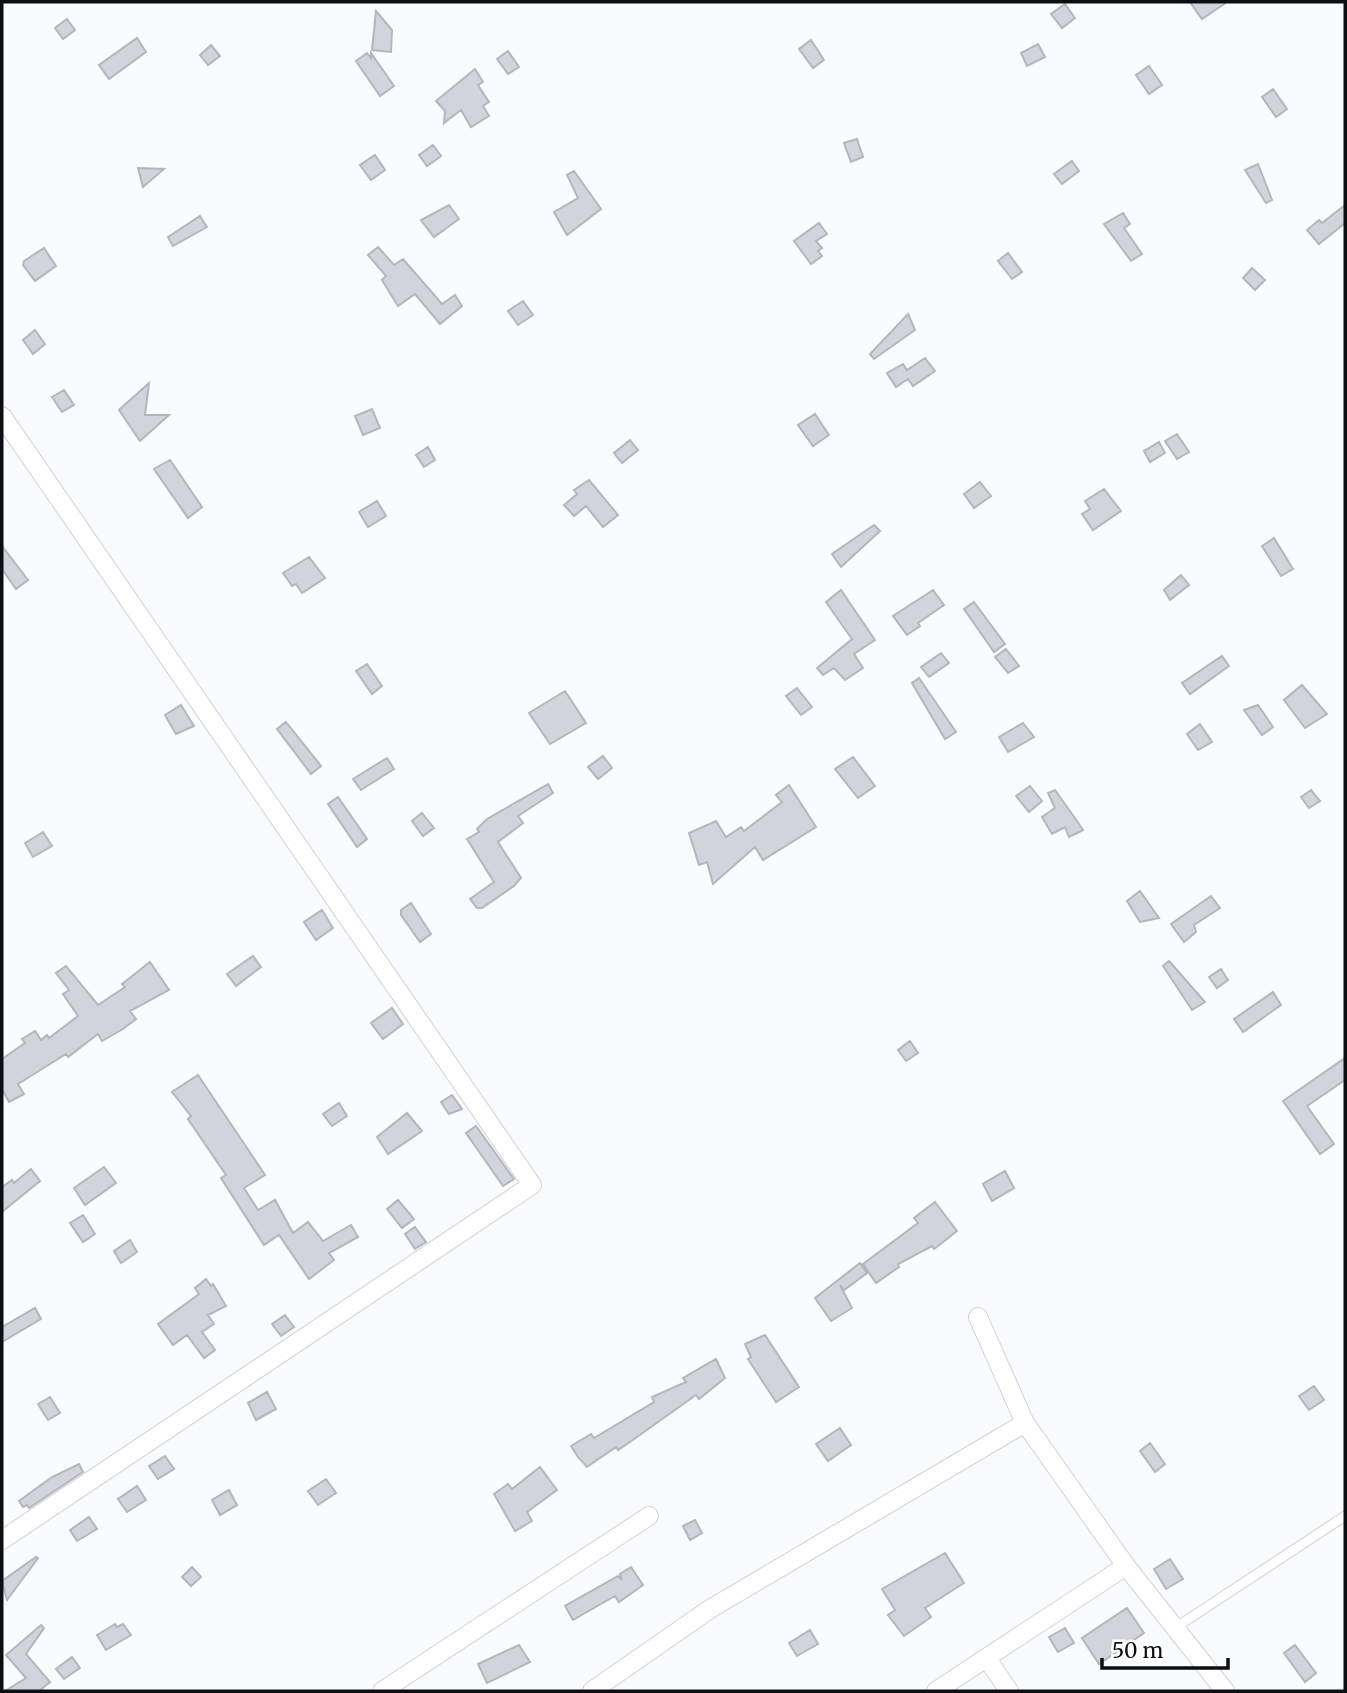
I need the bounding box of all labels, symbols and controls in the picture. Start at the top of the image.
scale bar [1102,1626,1228,1670]
text: 50 m [1112,1637,1163,1664]

